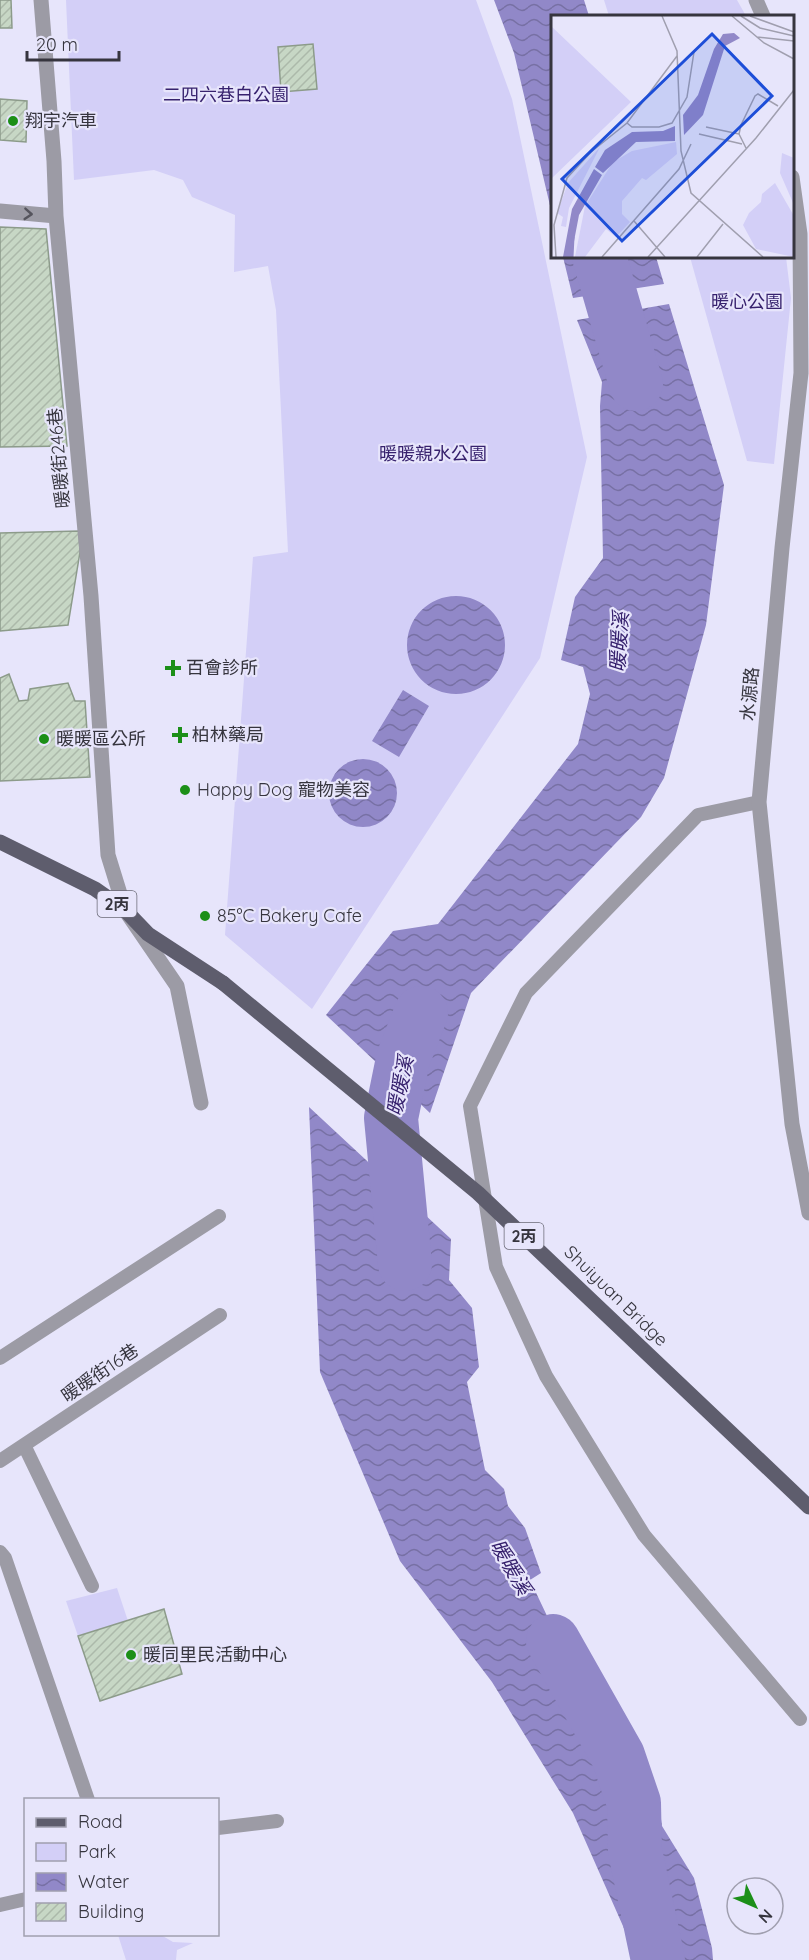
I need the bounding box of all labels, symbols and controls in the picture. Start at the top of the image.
inset map [551,15,794,258]
scale bar [27,24,118,62]
text: 20 m [36,33,78,56]
park label: 二四六巷白公園 [163,83,289,106]
place label: 翔宇汽車 [25,109,97,132]
marker: 翔宇汽車 [6,114,20,128]
one-way arrow [24,207,33,220]
park label: 暖心公園 [711,290,783,313]
street label: 暖暖街246巷 [43,407,74,509]
park label: 暖暖親水公園 [379,442,487,465]
water label: 暖暖溪 [604,608,633,673]
place label: 百會診所 [186,656,258,679]
marker: 百會診所 [164,659,182,677]
street label: 水源路 [736,666,763,722]
place label: 柏林藥局 [192,723,264,746]
place label: 暖暖區公所 [56,727,146,750]
marker: 柏林藥局 [173,728,187,742]
marker: 暖暖區公所 [37,732,51,746]
place label: Happy Dog 寵物美容 [197,778,370,801]
marker: Happy Dog 寵物美容 [178,783,192,797]
road number: 2丙 [98,891,136,917]
place label: 85°C Bakery Cafe [217,904,362,927]
marker: 85°C Bakery Cafe [198,909,212,923]
water label: 暖暖溪 [381,1051,419,1118]
road number: 2丙 [504,1223,544,1249]
street label: Shuiyuan Bridge [560,1240,673,1351]
street label: 暖暖街16巷 [57,1338,143,1407]
water label: 暖暖溪 [486,1535,539,1602]
place label: 暖同里民活動中心 [143,1643,287,1666]
marker: 暖同里民活動中心 [124,1648,138,1662]
legend [24,1798,219,1936]
text: Road [78,1810,123,1833]
text: Park [78,1840,116,1863]
text: Water [78,1870,129,1893]
north arrow [725,1876,785,1936]
text: Building [78,1900,144,1923]
text: N [755,1905,777,1928]

